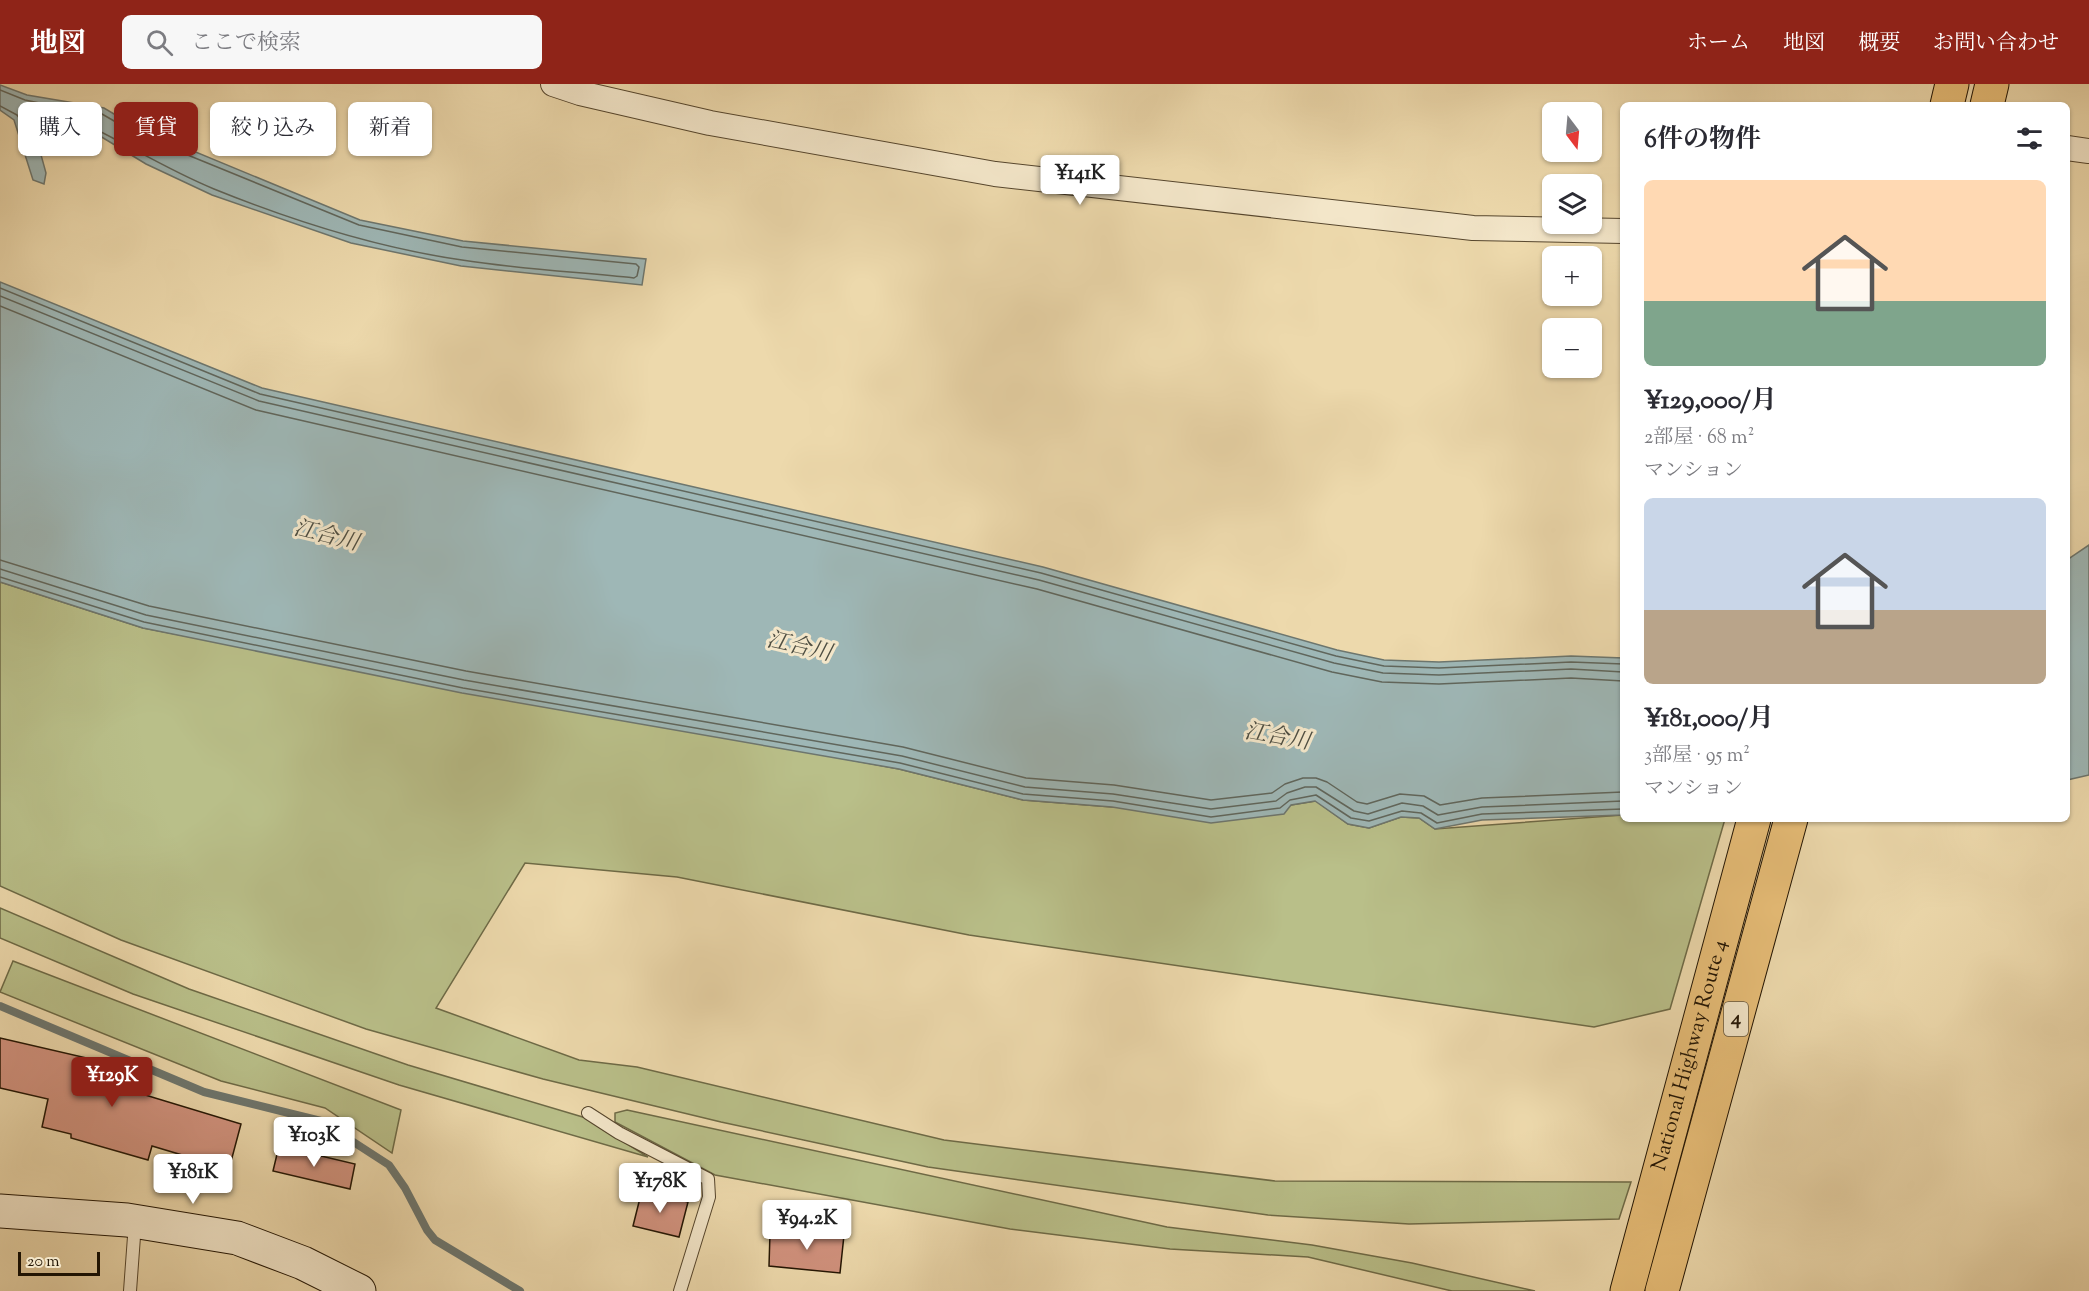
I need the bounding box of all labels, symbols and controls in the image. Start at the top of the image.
search box [122,15,542,69]
text: 地図 [30,25,86,65]
icon: search [143,26,176,59]
text: ここで検索 [191,28,301,60]
text: ホーム [1687,29,1750,59]
text: 地図 [1783,29,1825,59]
text: 概要 [1858,29,1900,59]
text: お問い合わせ [1933,29,2059,59]
chip: 購入 [18,102,102,156]
chip: 賃貸 [114,102,198,156]
chip: 絞り込み [210,102,336,156]
chip: 新着 [348,102,432,156]
north arrow [1542,102,1602,162]
map controls [1542,102,1602,378]
text: 6件の物件 [1644,122,1761,159]
icon: filters [2013,122,2046,155]
pin: ¥141K [1038,155,1122,206]
text: ¥141K [1054,160,1106,189]
button: layers [1542,174,1602,234]
icon: home [1791,219,1899,327]
button: + [1542,246,1602,306]
button: − [1542,318,1602,378]
text: ¥129,000/月 [1644,383,1777,420]
text: 2部屋 · 68 m² [1644,424,1754,453]
text: マンション [1644,457,1743,486]
water label: 江合川 [290,513,364,561]
icon: home [1791,537,1899,645]
water label: 江合川 [763,625,837,671]
text: ¥181,000/月 [1644,701,1774,738]
water label: 江合川 [1242,717,1314,760]
text: 3部屋 · 95 m² [1644,742,1750,771]
text: マンション [1644,775,1743,804]
street label: National Highway Route 4 [1645,936,1736,1174]
road number: 4 [1724,1002,1748,1036]
pin: ¥129K [70,1057,154,1108]
text: ¥129K [85,1062,139,1091]
pin: ¥103K [272,1117,356,1168]
text: ¥103K [288,1122,340,1151]
pin: ¥181K [151,1154,235,1205]
text: ¥181K [168,1159,218,1188]
pin: ¥178K [618,1163,702,1214]
text: ¥178K [633,1168,687,1197]
pin: ¥94.2K [758,1200,856,1251]
text: ¥94.2K [776,1205,838,1234]
scale bar [18,1249,100,1276]
text: 20 m [27,1251,60,1274]

